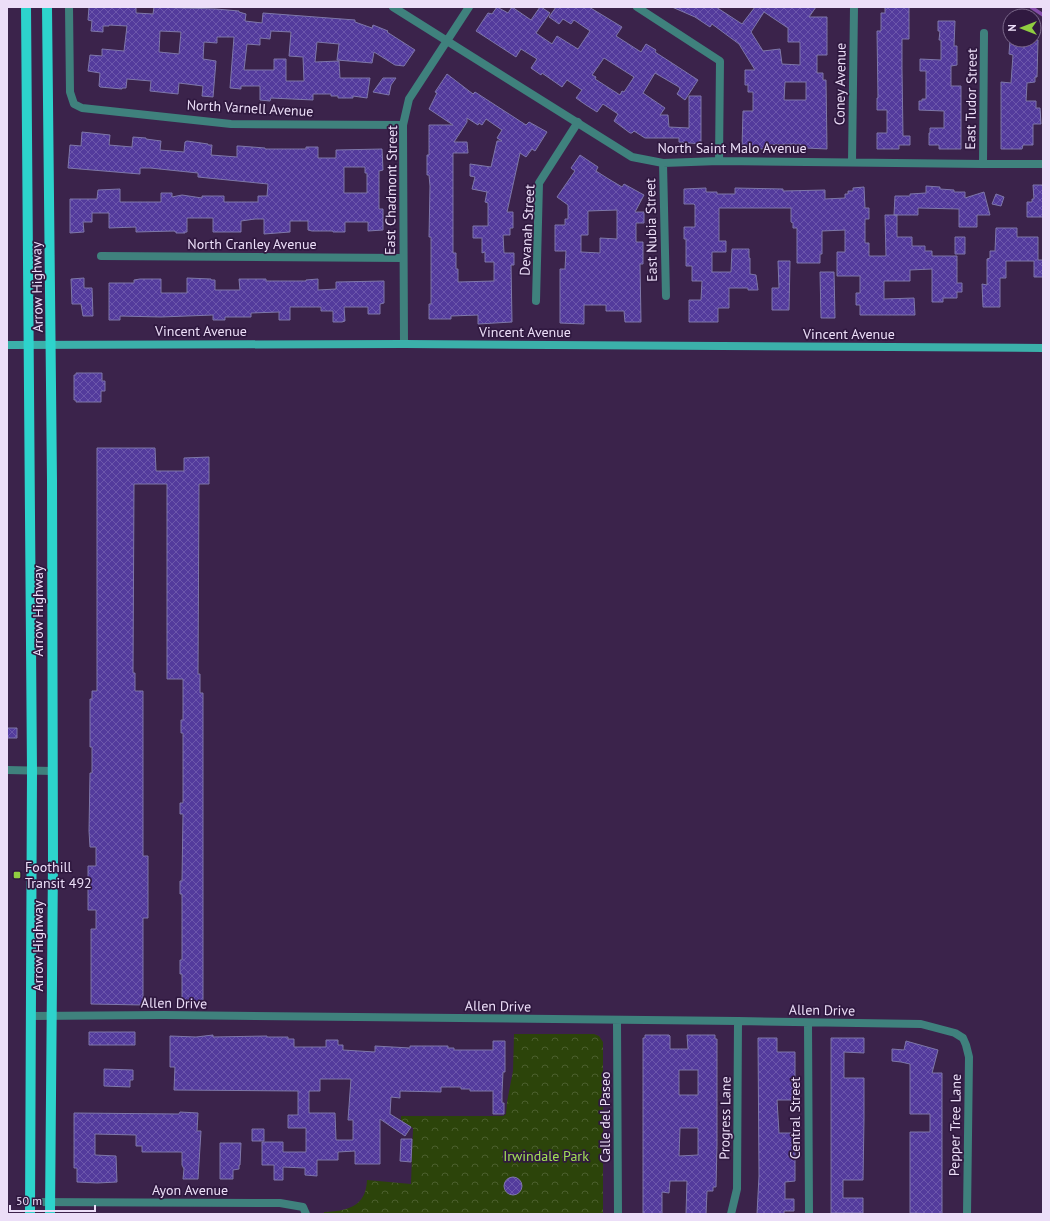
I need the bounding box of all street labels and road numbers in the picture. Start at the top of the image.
street label: Coney Avenue [830,43,850,125]
street label: East Tudor Street [961,48,981,150]
street label: North Varnell Avenue [186,96,314,120]
street label: East Chadmont Street [381,125,401,255]
street label: North Saint Malo Avenue [657,139,807,157]
street label: East Nubia Street [641,178,661,282]
street label: Devanah Street [516,184,538,276]
street label: North Cranley Avenue [187,235,317,253]
street label: Arrow Highway [27,241,47,333]
street label: Vincent Avenue [154,322,247,340]
street label: Vincent Avenue [478,323,571,341]
street label: Vincent Avenue [802,325,895,343]
street label: Arrow Highway [29,565,47,656]
street label: Arrow Highway [29,900,47,991]
street label: Allen Drive [141,993,207,1013]
street label: Allen Drive [465,996,531,1016]
street label: Allen Drive [789,1000,855,1020]
street label: Calle del Paseo [596,1072,614,1162]
street label: Pepper Tree Lane [945,1074,965,1176]
street label: Progress Lane [715,1076,735,1160]
street label: Central Street [786,1077,804,1159]
street label: Ayon Avenue [152,1181,228,1199]

